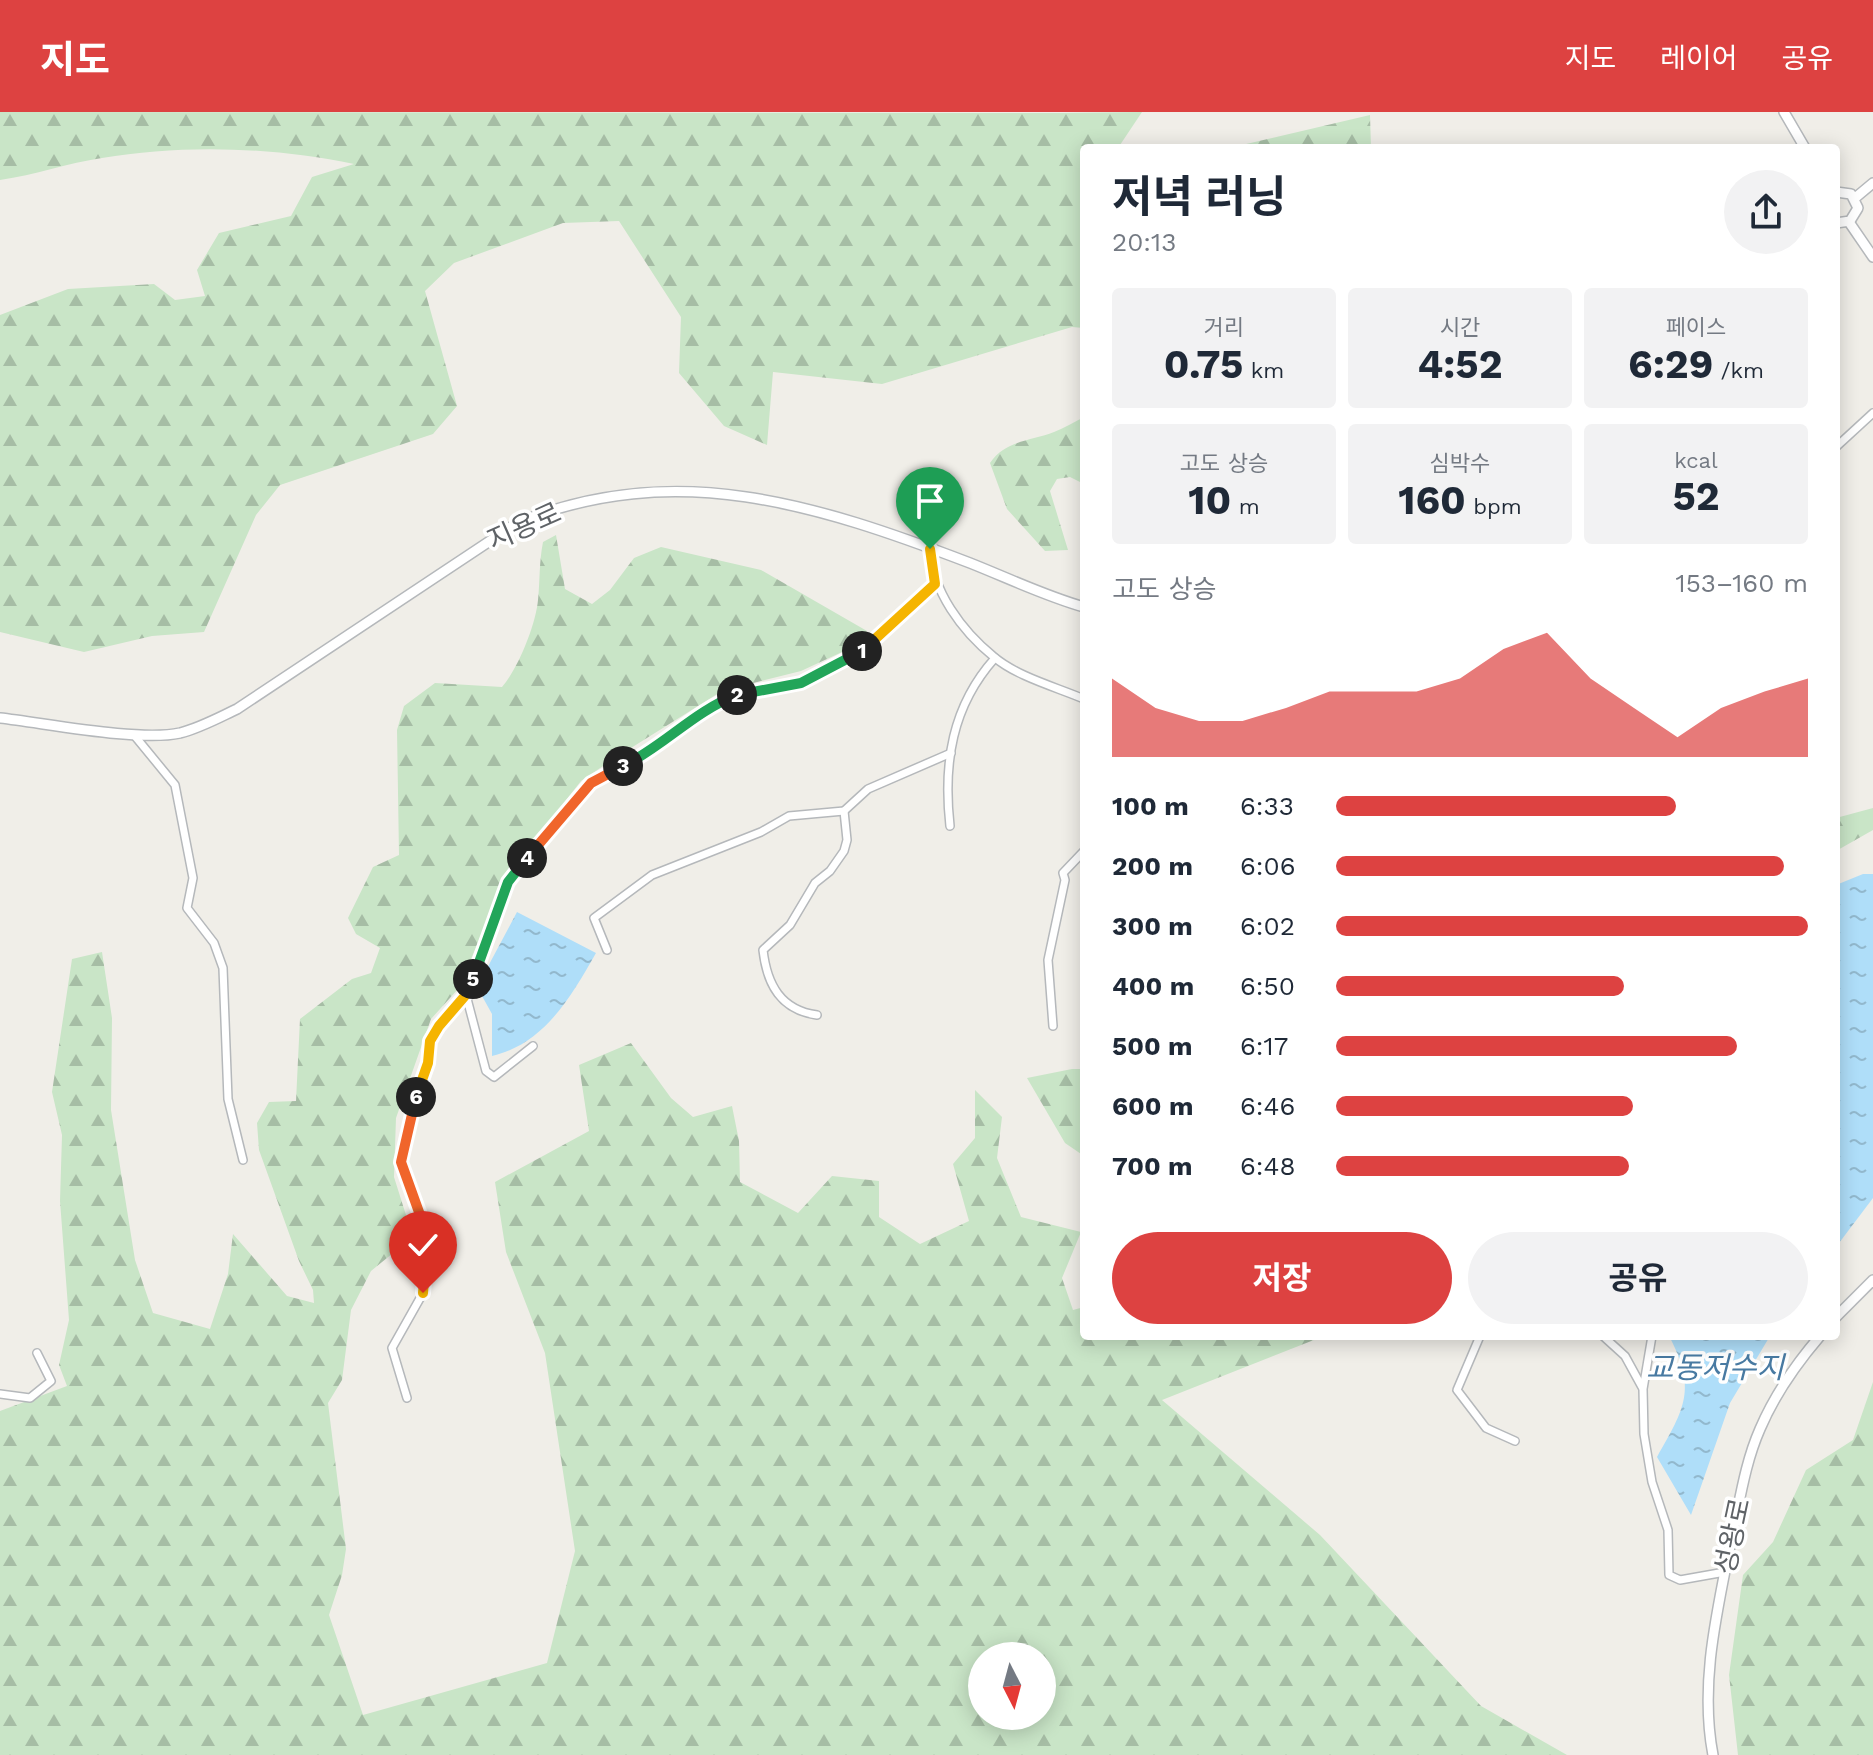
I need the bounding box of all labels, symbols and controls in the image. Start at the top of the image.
text: 지도 [40,38,110,82]
text: 지도 [1565,42,1616,75]
text: 레이어 [1660,42,1737,75]
text: 공유 [1781,42,1833,75]
button: share [1724,170,1808,254]
text: 저녁 러닝 [1112,171,1287,223]
text: 20:13 [1112,227,1176,257]
text: 거리 [1204,315,1244,340]
text: 시간 [1440,315,1480,340]
text: 페이스 [1666,315,1726,340]
text: 0.75 [1164,341,1243,388]
text: 4:52 [1417,341,1503,388]
text: 6:29 [1628,341,1713,388]
text: km [1243,358,1284,383]
text: /km [1713,358,1764,383]
text: kcal [1674,448,1718,473]
text: 고도 상승 [1180,451,1268,476]
text: 심박수 [1430,451,1490,476]
pin [896,467,964,549]
text: 52 [1672,473,1720,520]
text: 10 [1188,477,1231,524]
text: 160 [1398,477,1466,524]
icon: arrive [908,479,952,523]
text: m [1231,494,1260,519]
text: bpm [1466,494,1522,519]
street label: 지용로 [482,496,566,557]
text: 153–160 m [1676,568,1808,598]
text: 고도 상승 [1112,574,1217,604]
pin: 1 [842,631,882,671]
text: 1 [857,638,867,663]
pin: 2 [717,675,757,715]
text: 2 [730,682,744,707]
pin: 3 [603,746,643,786]
text: 3 [616,753,630,778]
text: 100 m [1112,791,1189,821]
text: 6:33 [1240,791,1294,821]
pin: 4 [507,838,547,878]
text: 4 [520,845,534,870]
text: 200 m [1112,851,1193,881]
text: 6:06 [1240,851,1295,881]
text: 300 m [1112,911,1193,941]
text: 6:02 [1240,911,1295,941]
pin: 5 [453,959,493,999]
text: 5 [467,966,479,991]
text: 400 m [1112,971,1194,1001]
text: 6:50 [1240,971,1295,1001]
text: 500 m [1112,1031,1193,1061]
text: 6:17 [1240,1031,1288,1061]
pin: 6 [396,1077,436,1117]
text: 6 [409,1084,423,1109]
text: 600 m [1112,1091,1193,1121]
text: 6:46 [1240,1091,1295,1121]
text: 700 m [1112,1151,1193,1181]
text: 6:48 [1240,1151,1295,1181]
pin [389,1211,457,1293]
icon: check [401,1223,445,1267]
button: 저장 [1112,1232,1452,1324]
button: 공유 [1468,1232,1808,1324]
water label: 교동저수지 [1646,1350,1786,1385]
street label: 성왕로 [1708,1495,1757,1577]
north arrow [968,1642,1056,1730]
map controls [968,1642,1056,1730]

